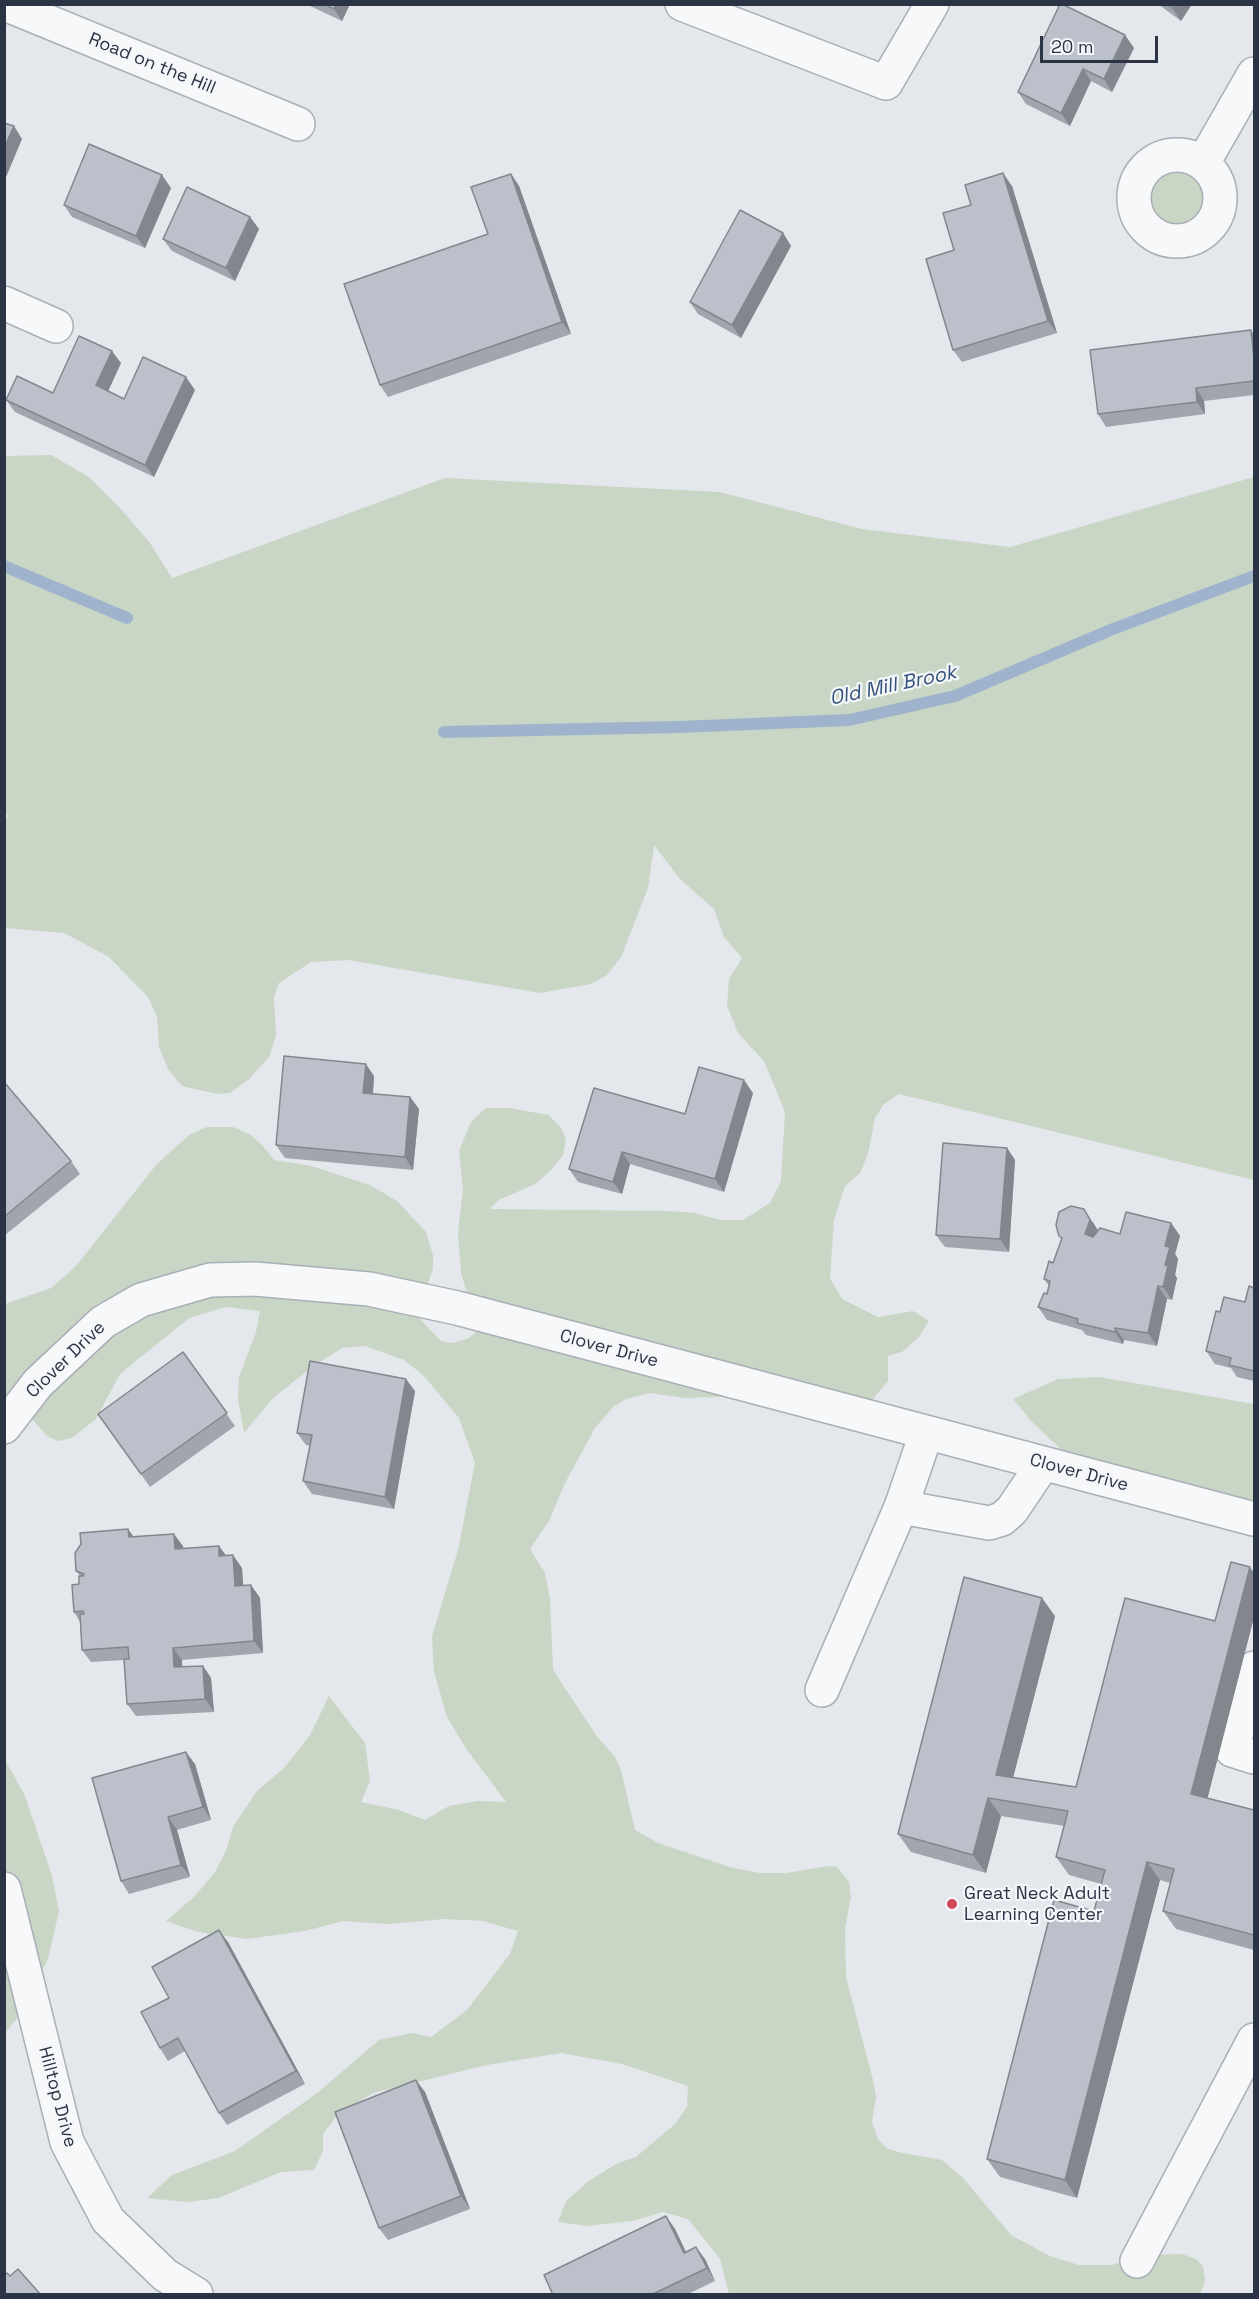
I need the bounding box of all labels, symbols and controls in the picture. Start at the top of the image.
scale bar [1043,24,1162,62]
street label: Road on the Hill [85,29,219,99]
text: 20 m [1051,35,1094,58]
water label: Old Mill Brook [827,661,959,711]
street label: Clover Drive [22,1317,110,1403]
street label: Clover Drive [557,1325,661,1373]
street label: Clover Drive [1027,1449,1131,1497]
place label: Great Neck Adult Learning Center [964,1883,1110,1926]
marker: Great Neck Adult Learning Center [945,1897,959,1911]
street label: Hilltop Drive [33,2044,81,2150]

